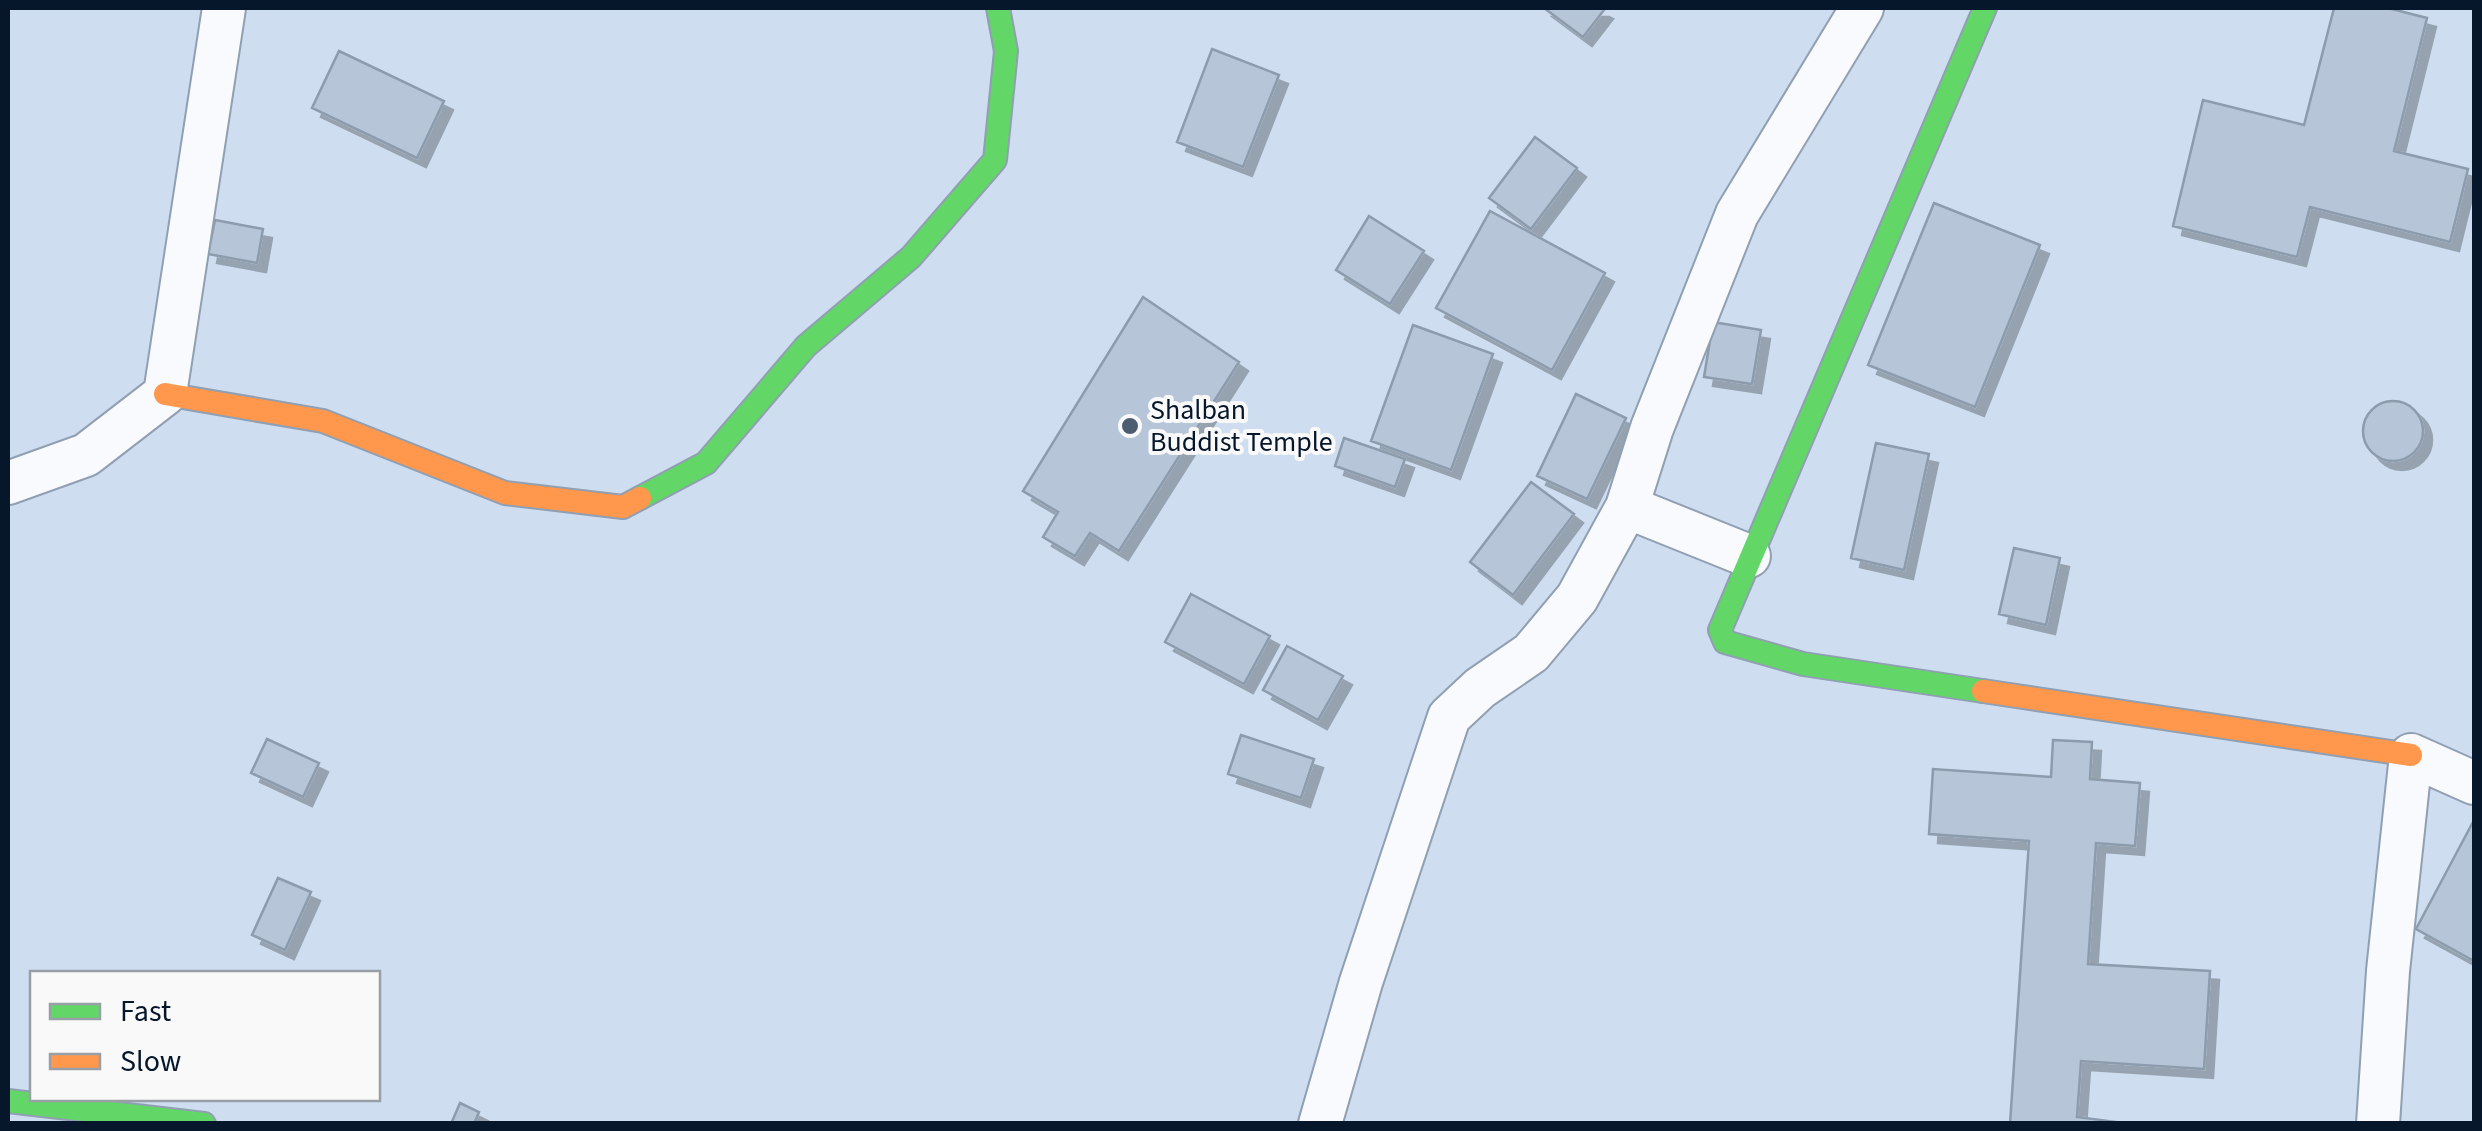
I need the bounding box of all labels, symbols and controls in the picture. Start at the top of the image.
place label: Shalban Buddist Temple [1150,390,1333,462]
marker: Shalban Buddist Temple [1119,415,1141,437]
legend [30,971,380,1101]
text: Fast [120,990,171,1033]
text: Slow [120,1040,181,1083]

